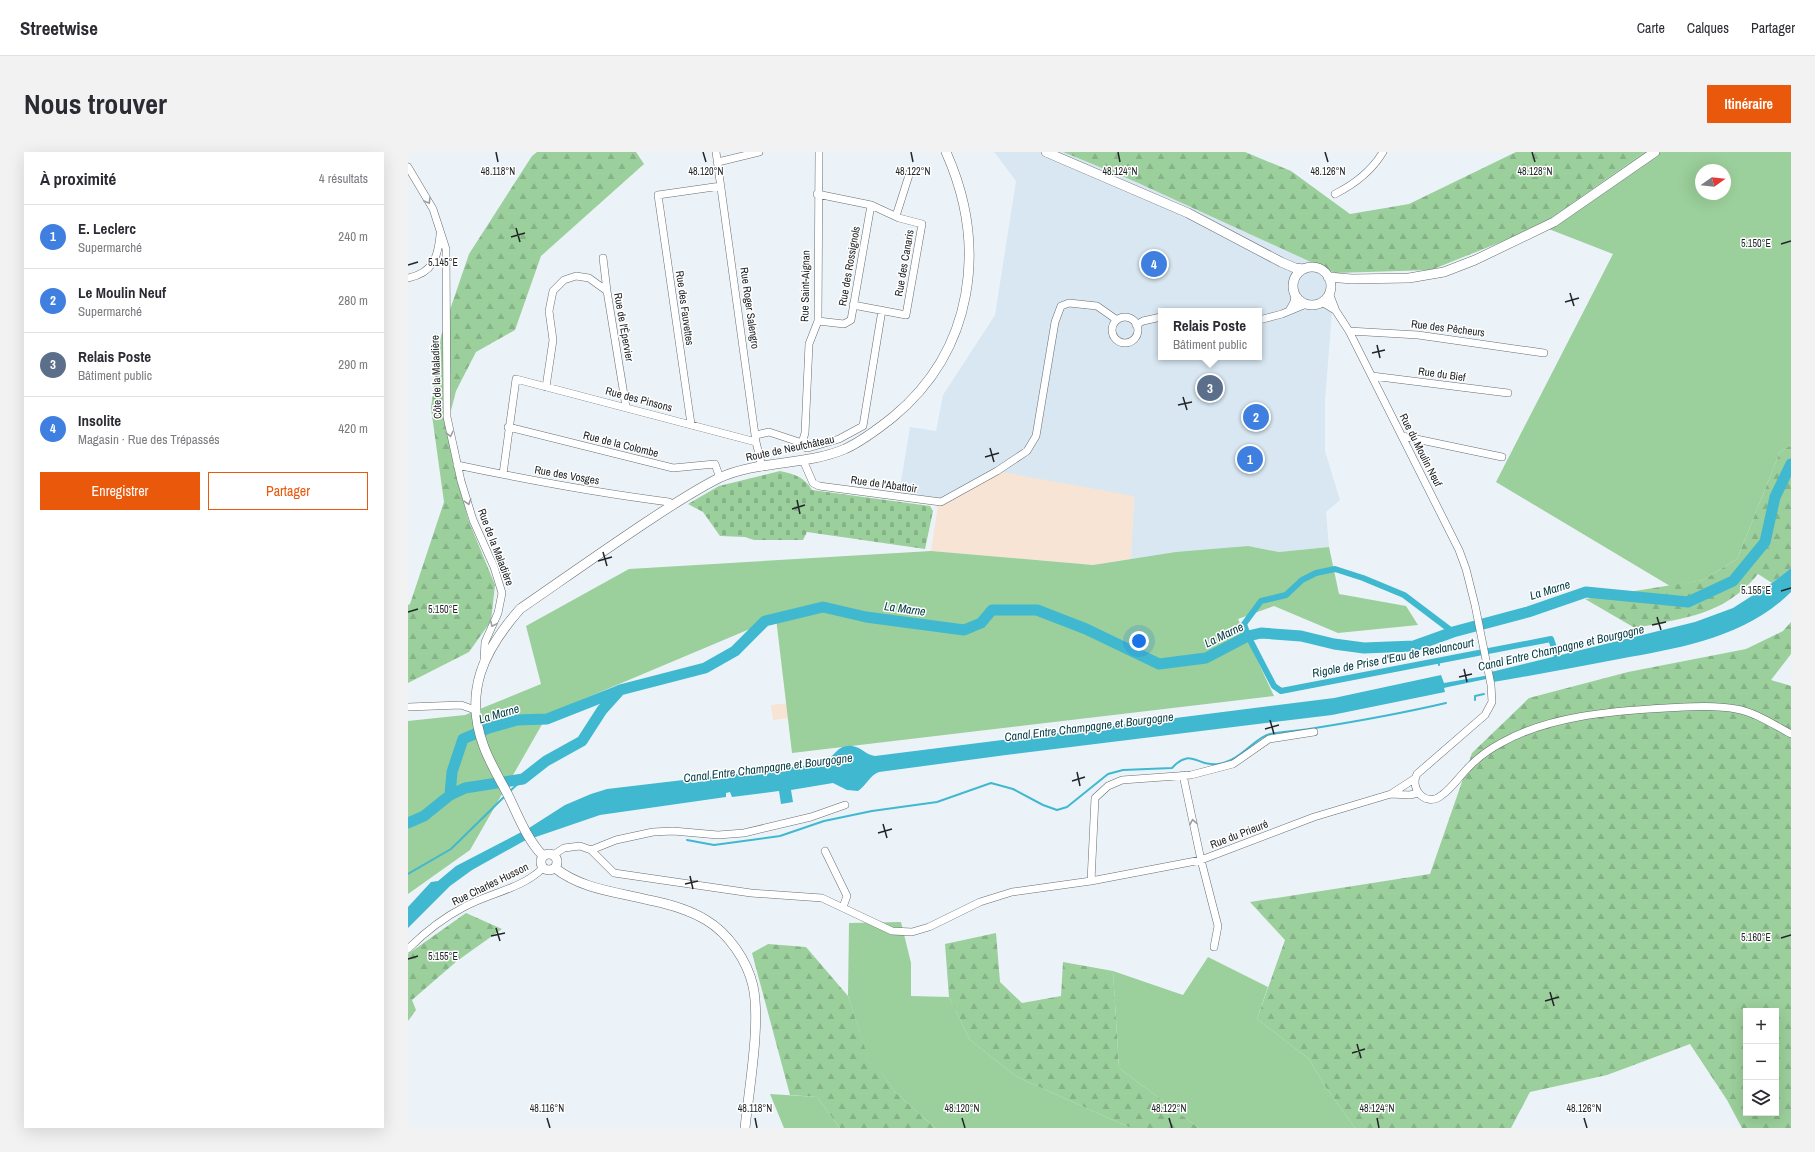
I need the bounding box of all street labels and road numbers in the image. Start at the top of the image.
street label: Rue des Rossignols [835,225,863,307]
street label: Rue des Canaris [891,228,917,298]
street label: Rue Saint-Aignan [797,250,813,322]
street label: Rue Roger Salengro [737,266,763,350]
street label: Rue des Fauvettes [673,270,697,347]
street label: Rue de l'Épervier [611,292,637,362]
street label: Rue des Pêcheurs [1410,317,1486,340]
street label: Côte de la Maladière [428,335,444,419]
street label: Rue du Bief [1417,364,1467,384]
street label: Rue des Pinsons [604,383,674,415]
street label: Rue du Moulin Neuf [1397,411,1446,489]
street label: Rue de la Colombe [582,428,660,460]
street label: Route de Neufchâteau [744,432,836,464]
street label: Rue des Vosges [533,462,601,488]
street label: Rue de l'Abattoir [850,472,918,496]
street label: Rue de la Maladière [475,507,517,587]
street label: Rue du Prieuré [1208,817,1270,851]
street label: Rue Charles Husson [450,859,530,909]

